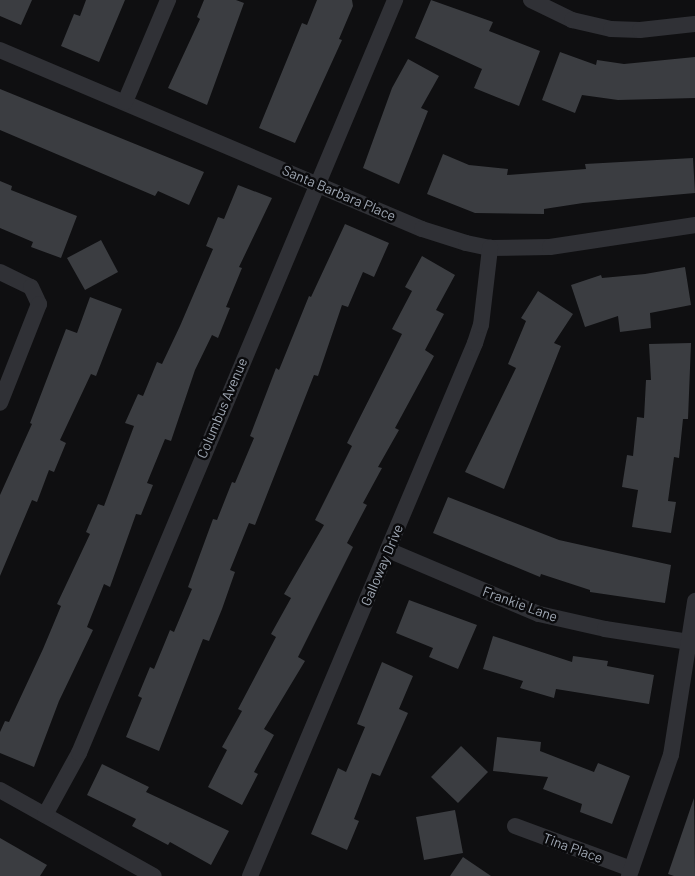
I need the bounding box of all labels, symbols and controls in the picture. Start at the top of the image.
street label: Santa Barbara Place [280,161,398,225]
street label: Columbus Avenue [193,355,251,461]
street label: Galloway Drive [357,522,407,608]
street label: Frankie Lane [480,583,560,625]
street label: Tina Place [541,829,605,867]

